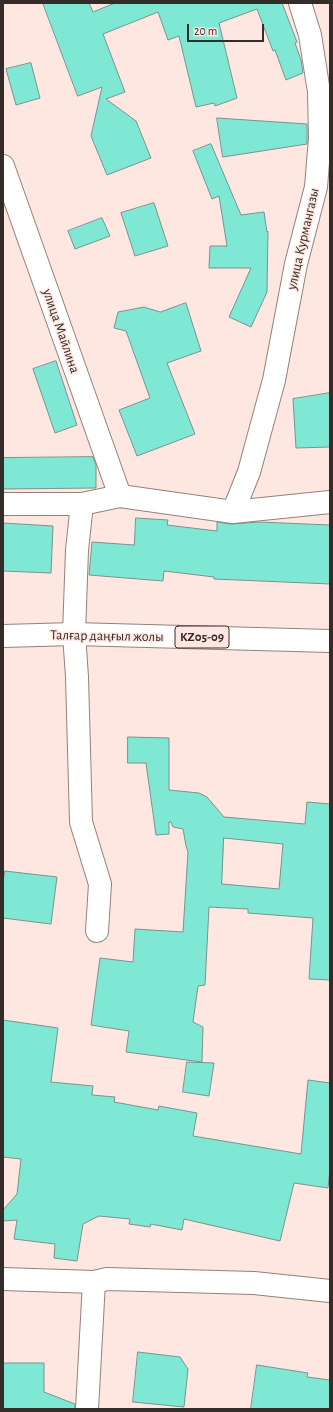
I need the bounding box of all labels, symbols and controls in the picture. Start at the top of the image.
scale bar [189,16,266,42]
text: 20 m [194,25,217,37]
street label: улица Курмангазы [283,186,323,292]
street label: улица Майлина [39,287,83,375]
road number: KZ05-09 [175,626,229,648]
street label: Талғар даңғыл жолы [50,627,164,645]

